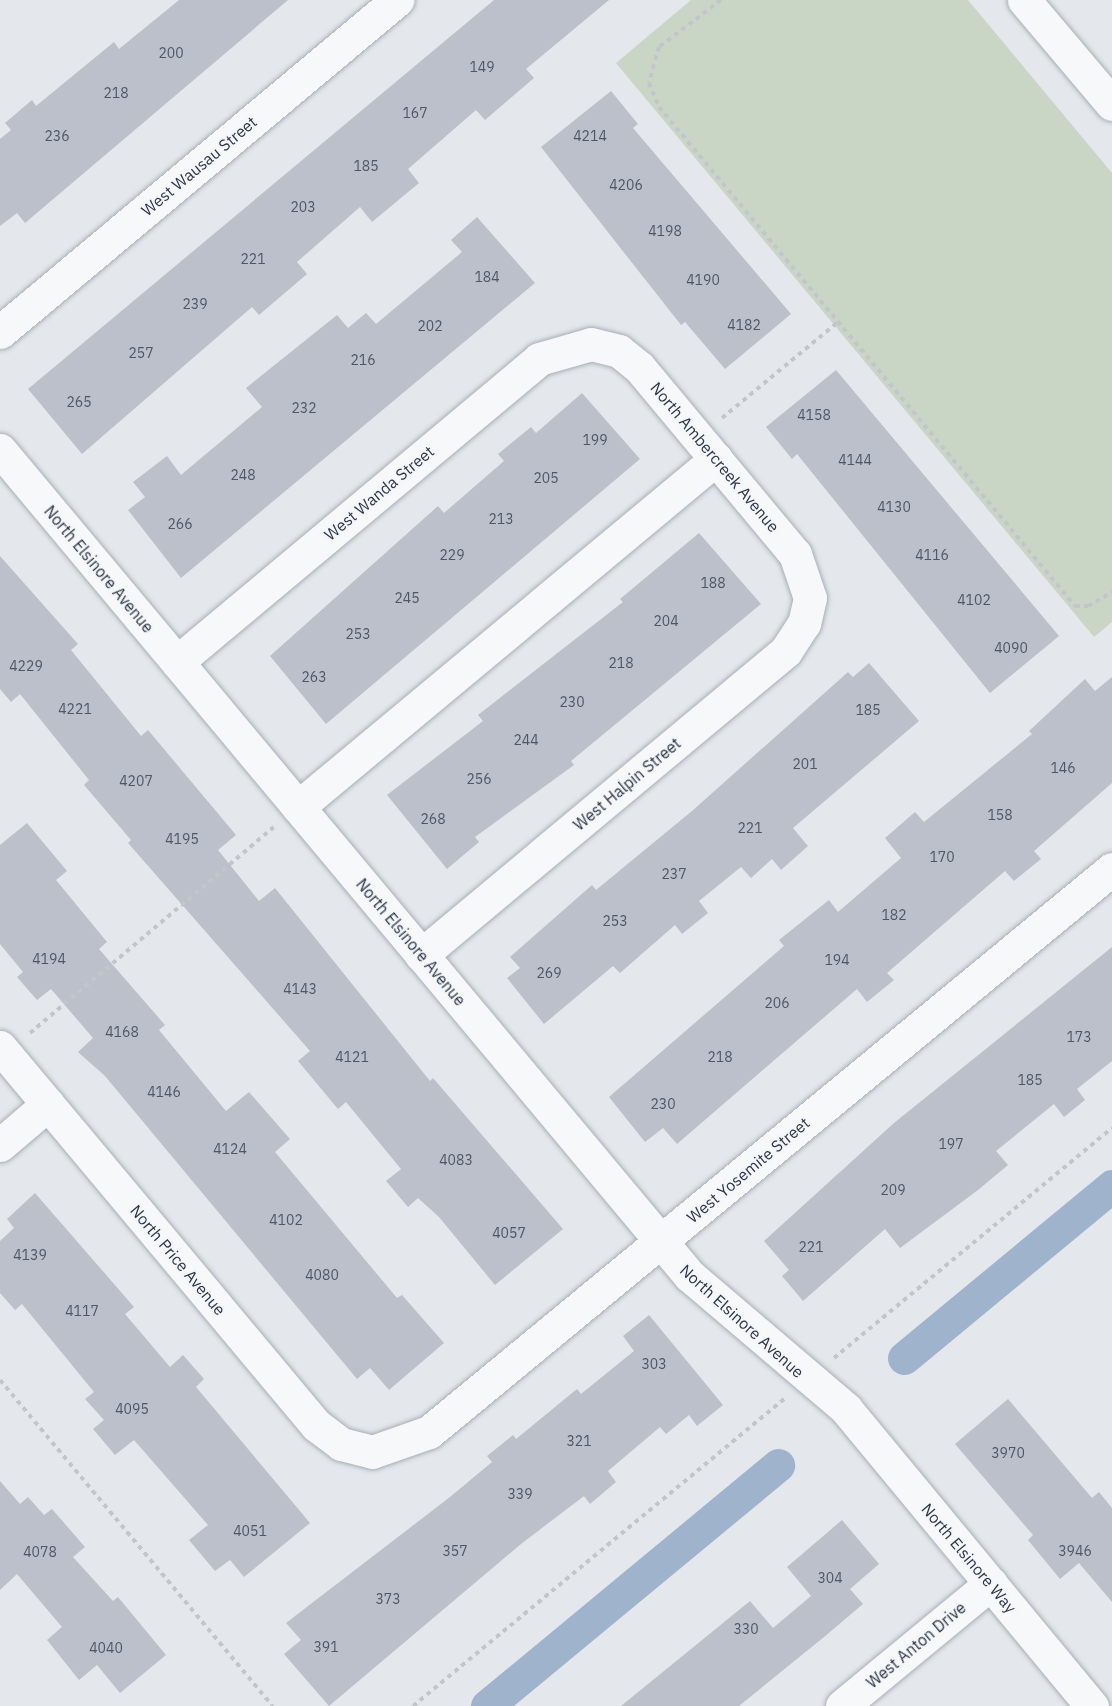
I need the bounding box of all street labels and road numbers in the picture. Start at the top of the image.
street label: West Wausau Street [137,112,261,220]
street label: North Ambercreek Avenue [647,378,783,536]
street label: West Wanda Street [320,442,438,544]
street label: North Elsinore Avenue [40,502,158,636]
street label: West Halpin Street [569,734,685,834]
street label: North Elsinore Avenue [352,875,470,1009]
street label: West Yosemite Street [683,1113,813,1227]
street label: North Price Avenue [126,1201,230,1319]
street label: North Elsinore Avenue [676,1260,808,1382]
street label: North Elsinore Way [918,1499,1020,1617]
street label: West Anton Drive [862,1598,970,1692]

